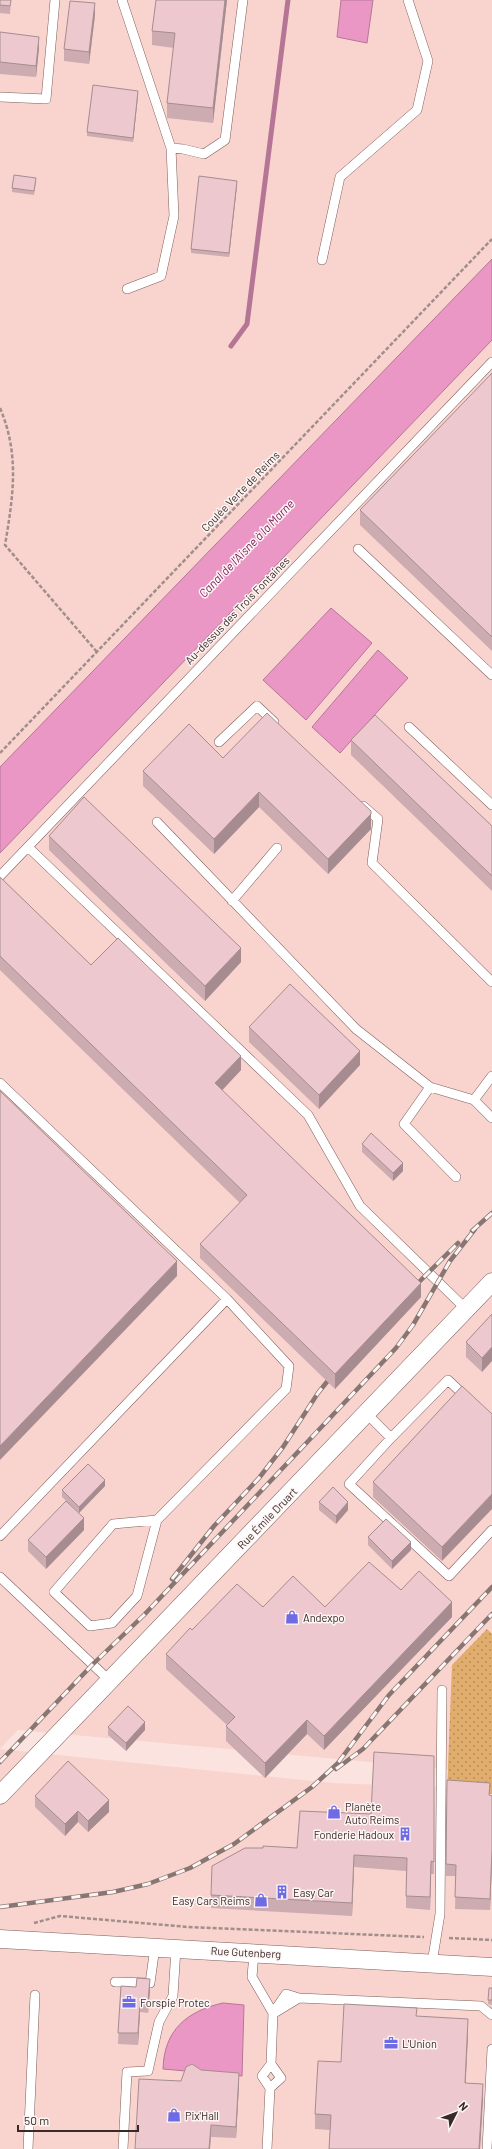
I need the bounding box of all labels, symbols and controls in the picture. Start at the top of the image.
street label: Coulée Verte de Reims [198,448,282,534]
water label: Canal de l'Aisne à la Marne [196,496,296,600]
street label: Au-dessus des Trois Fontaines [182,553,292,667]
street label: Rue Émile Druart [234,1485,300,1551]
shop icon: Andexpo [284,1609,300,1625]
place label: Andexpo [303,1611,344,1624]
place label: Planète Auto Reims [345,1800,399,1826]
shop icon: Planète Auto Reims [326,1804,342,1820]
building icon: Fonderie Hadoux [397,1826,413,1842]
place label: Fonderie Hadoux [314,1828,394,1841]
building icon: Easy Car [274,1884,290,1900]
place label: Easy Car [293,1886,334,1899]
shop icon: Easy Cars Reims [253,1892,269,1908]
place label: Easy Cars Reims [172,1894,250,1907]
street label: Rue Gutenberg [210,1944,282,1960]
office icon: Forspie Protec [121,1994,137,2010]
place label: Forspie Protec [140,1996,210,2009]
office icon: L'Union [383,2035,399,2051]
place label: L'Union [402,2037,437,2050]
north arrow [436,2093,476,2133]
text: N [457,2099,471,2113]
scale bar [18,2107,138,2133]
shop icon: Pix'Hall [166,2107,182,2123]
place label: Pix'Hall [185,2109,219,2122]
text: 50 m [24,2113,49,2127]

